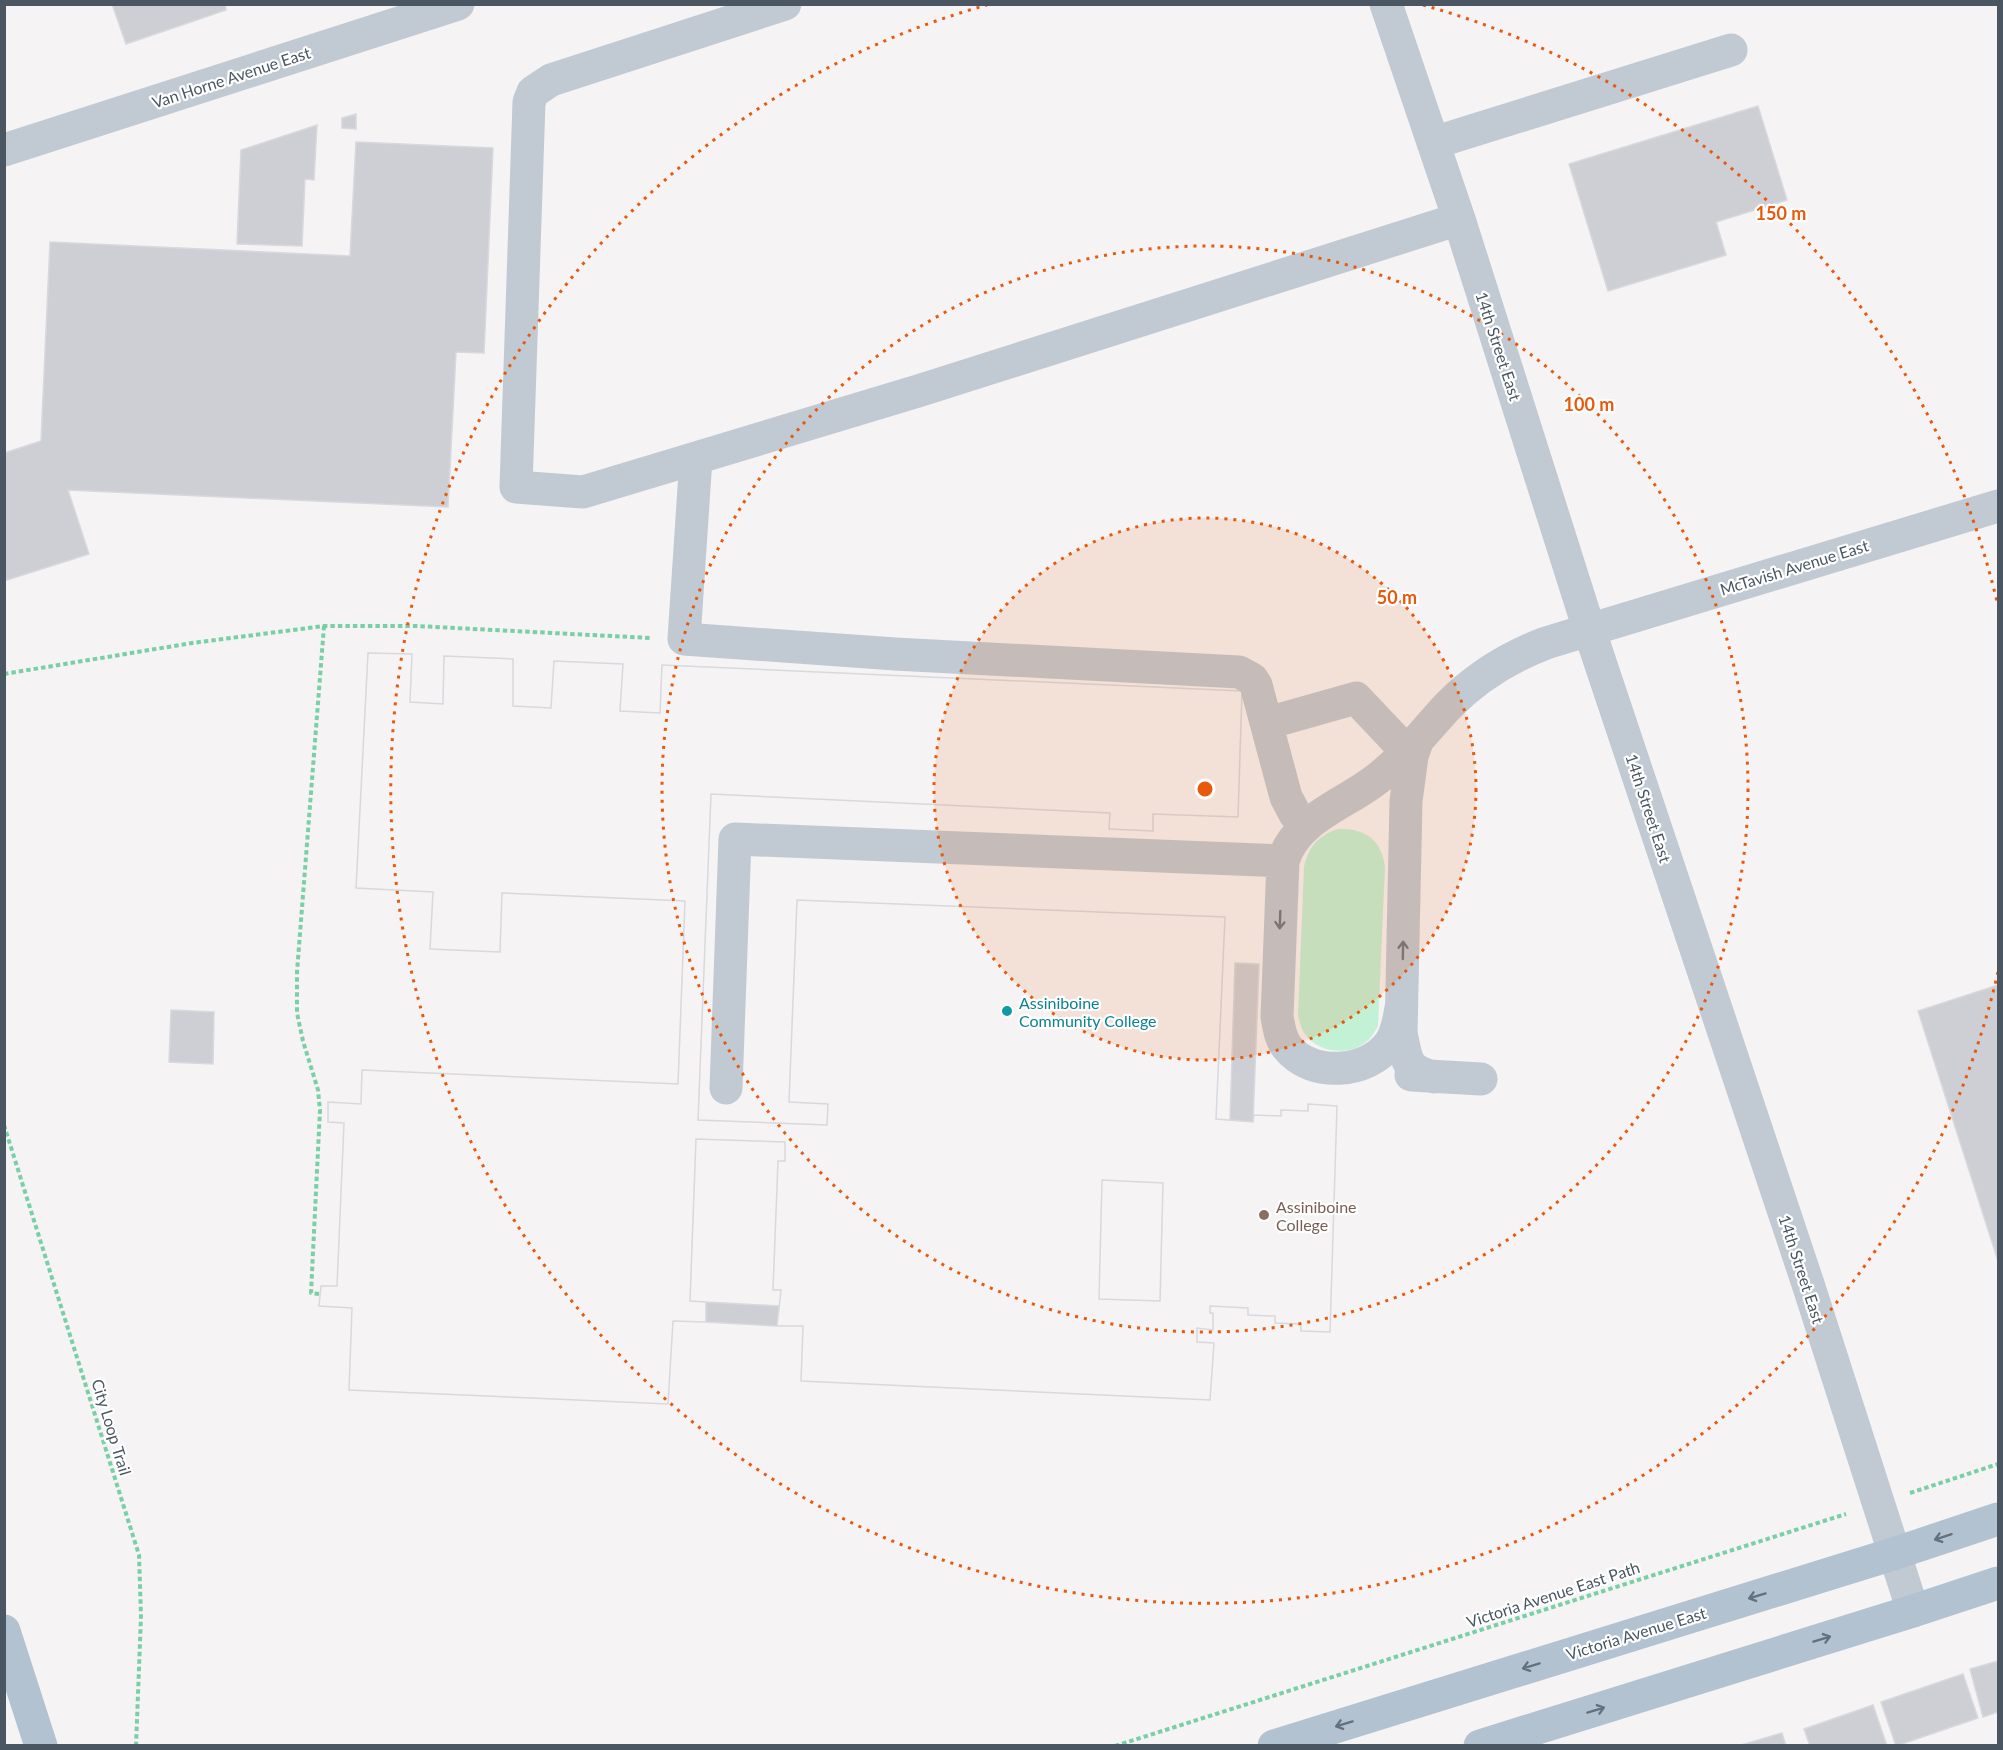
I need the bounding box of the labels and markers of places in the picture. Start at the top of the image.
centre of rings [1195,779,1215,799]
place label: Assiniboine Community College [1019,993,1157,1030]
marker: Assiniboine Community College [1000,1004,1014,1018]
place label: Assiniboine College [1276,1197,1357,1234]
marker: Assiniboine College [1257,1208,1271,1222]

